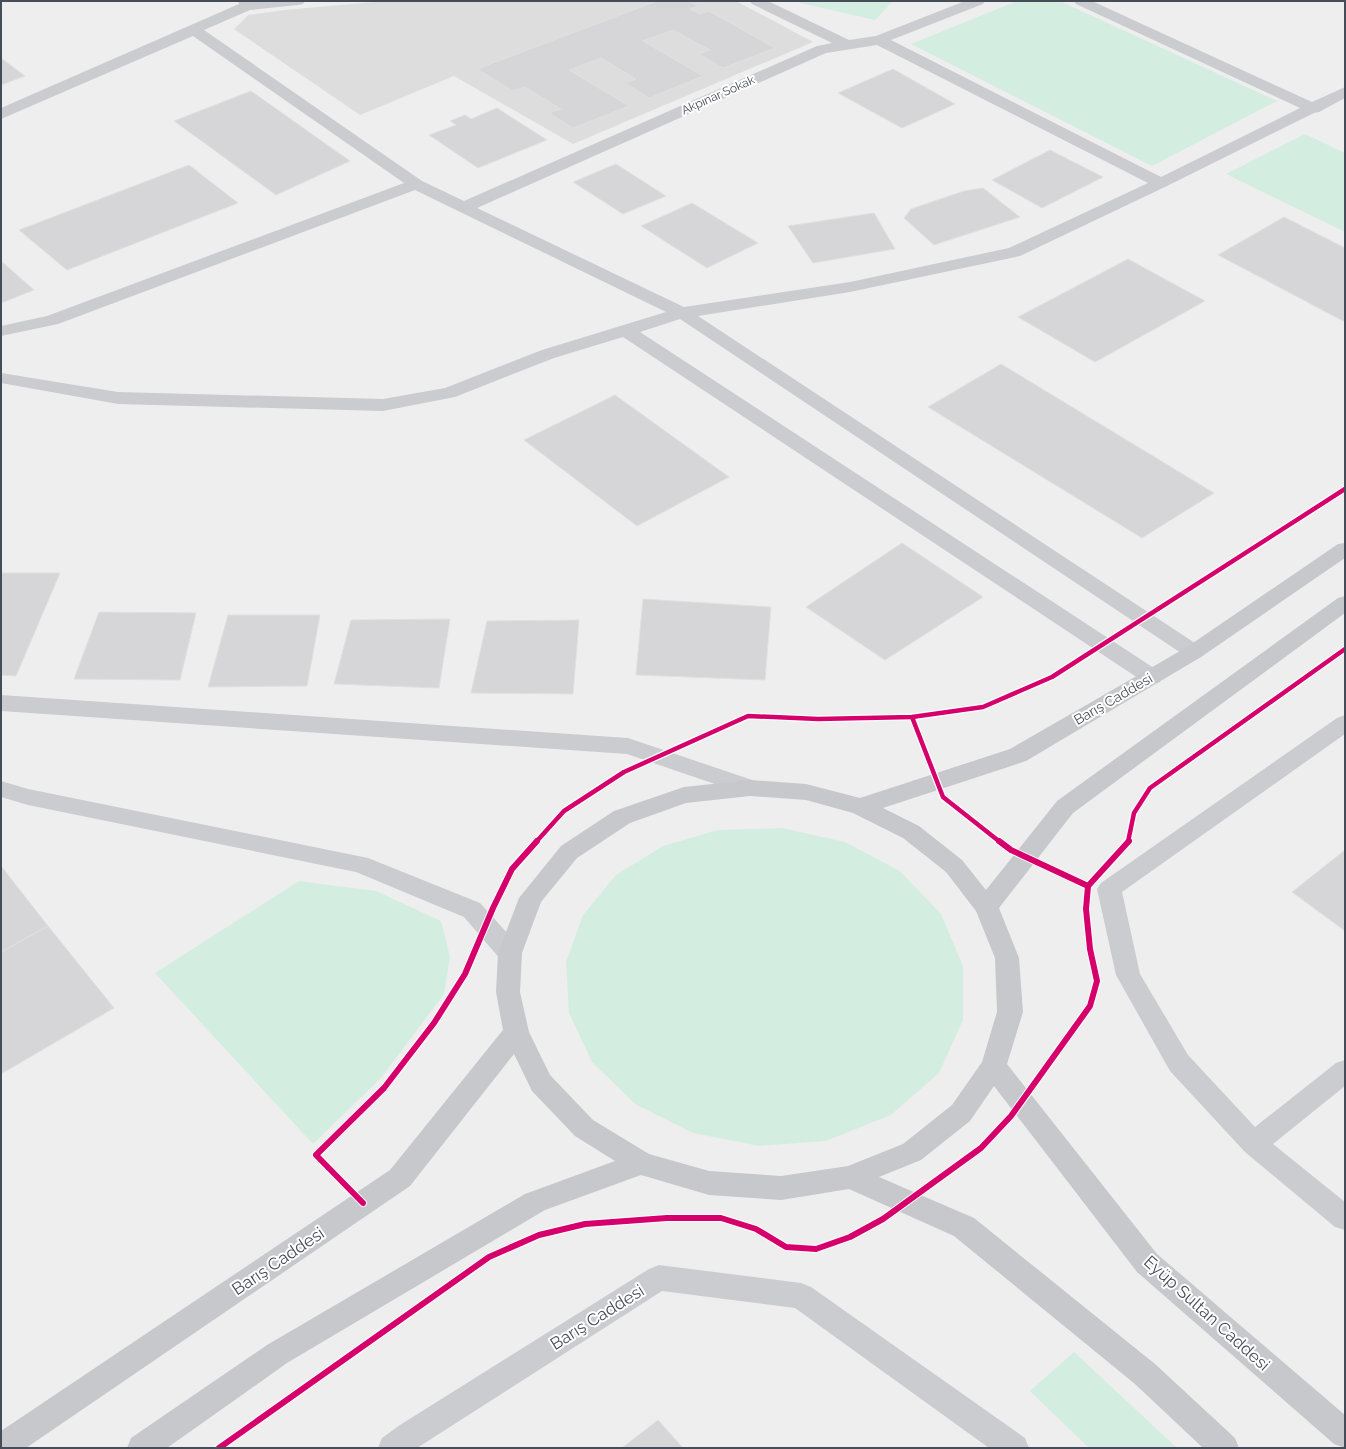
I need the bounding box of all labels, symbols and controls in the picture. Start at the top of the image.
street label: Akpınar Sokak [679,72,757,117]
street label: Barış Caddesi [1071,670,1155,728]
street label: Barış Caddesi [228,1223,328,1299]
street label: Eyüp Sultan Caddesi [1140,1251,1274,1375]
street label: Barış Caddesi [546,1280,648,1354]

